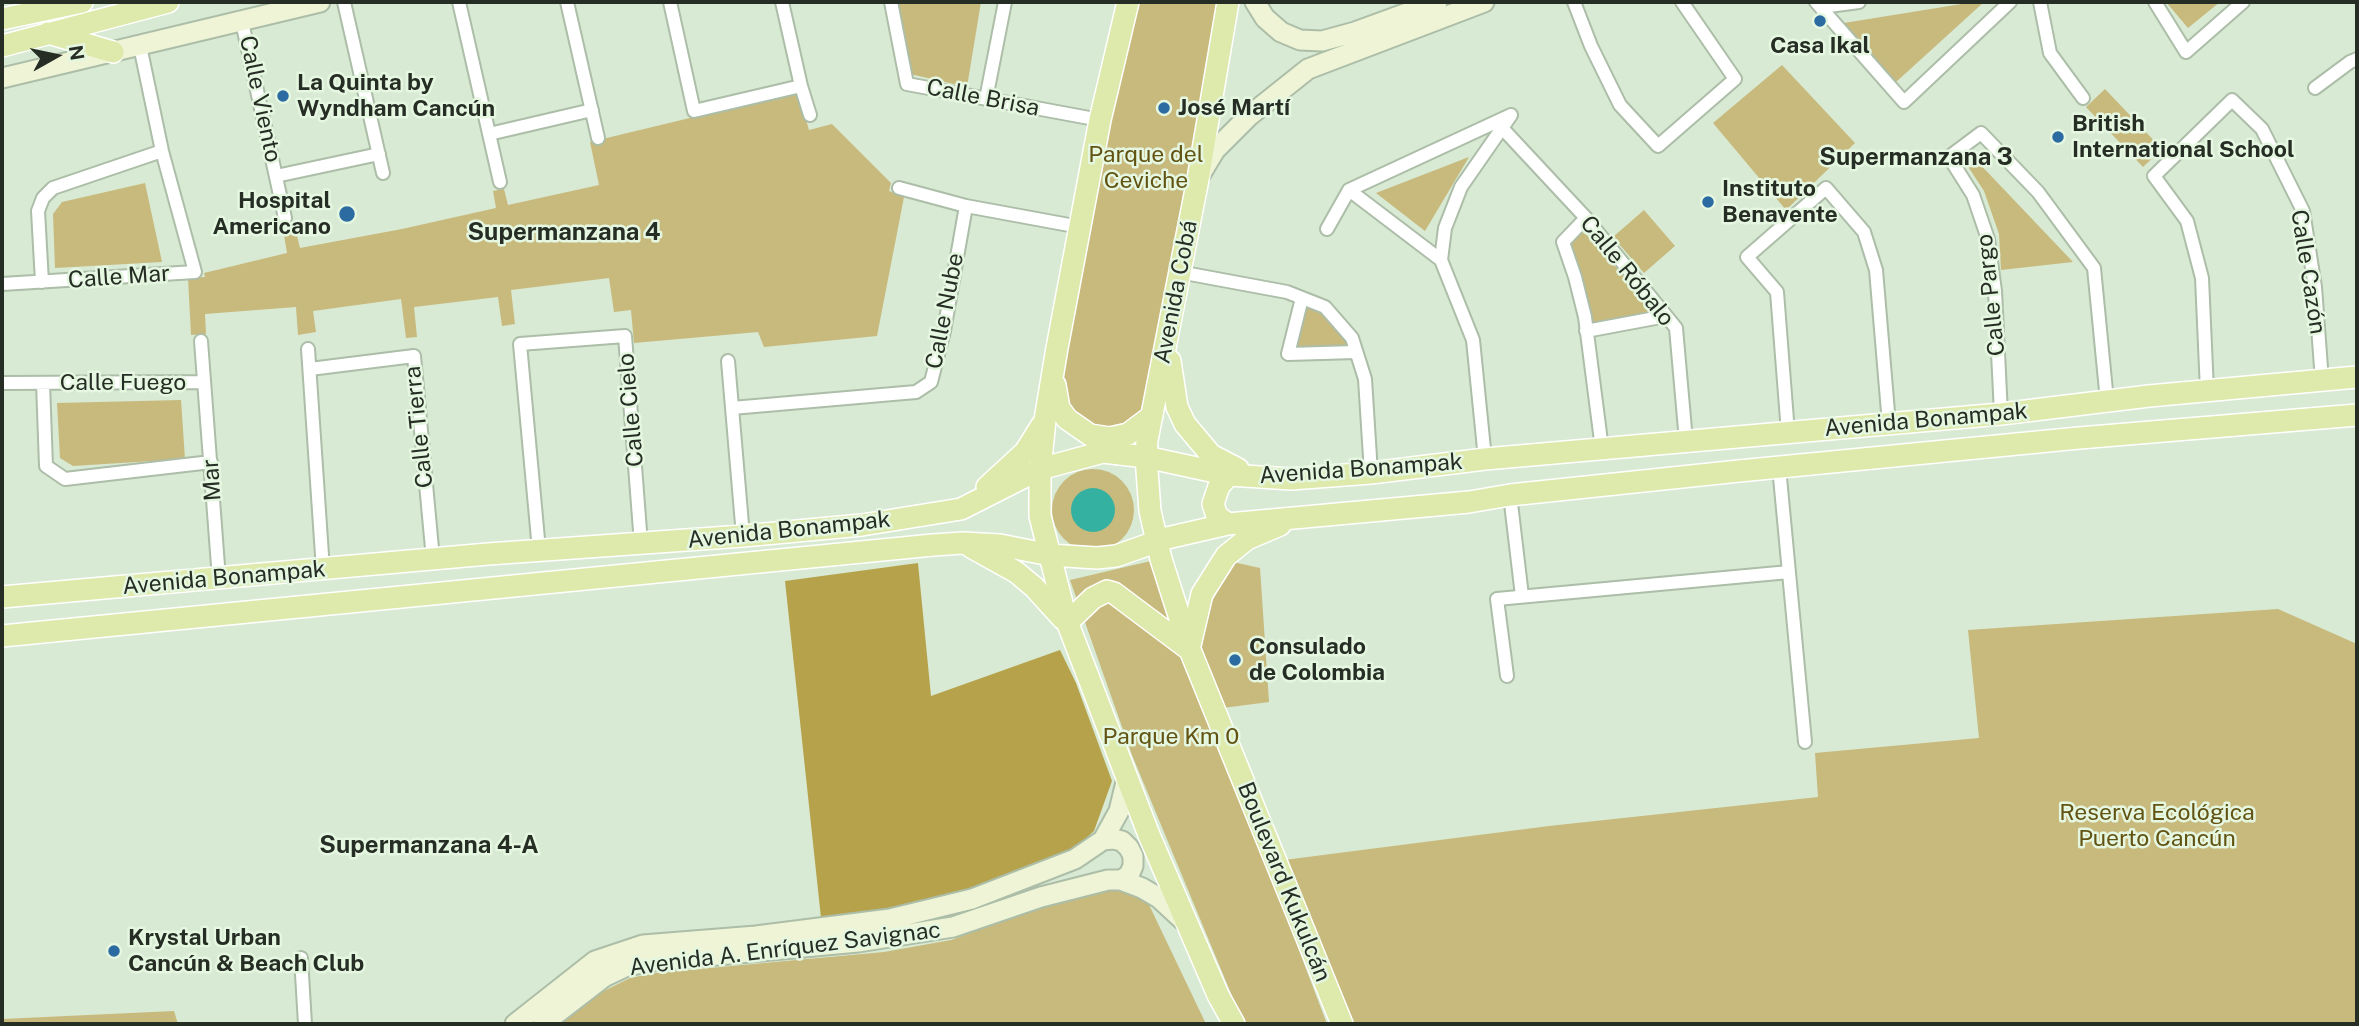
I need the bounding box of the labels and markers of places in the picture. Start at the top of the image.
marker: Casa Ikal [1812,13,1828,29]
place label: Casa Ikal [1770,32,1870,60]
place label: La Quinta by Wyndham Cancún [297,69,495,123]
marker: La Quinta by Wyndham Cancún [275,88,291,104]
place label: José Martí [1178,94,1290,122]
marker: José Martí [1156,100,1172,116]
place label: British International School [2072,110,2295,164]
marker: British International School [2050,129,2066,145]
place label: Instituto Benavente [1722,175,1838,229]
place label: Hospital Americano [212,187,331,241]
marker: Instituto Benavente [1700,194,1716,210]
marker: Hospital Americano [337,204,357,224]
place label: Consulado de Colombia [1249,633,1385,687]
marker: Consulado de Colombia [1227,652,1243,668]
place label: Krystal Urban Cancún & Beach Club [128,924,364,978]
marker: Krystal Urban Cancún & Beach Club [106,943,122,959]

